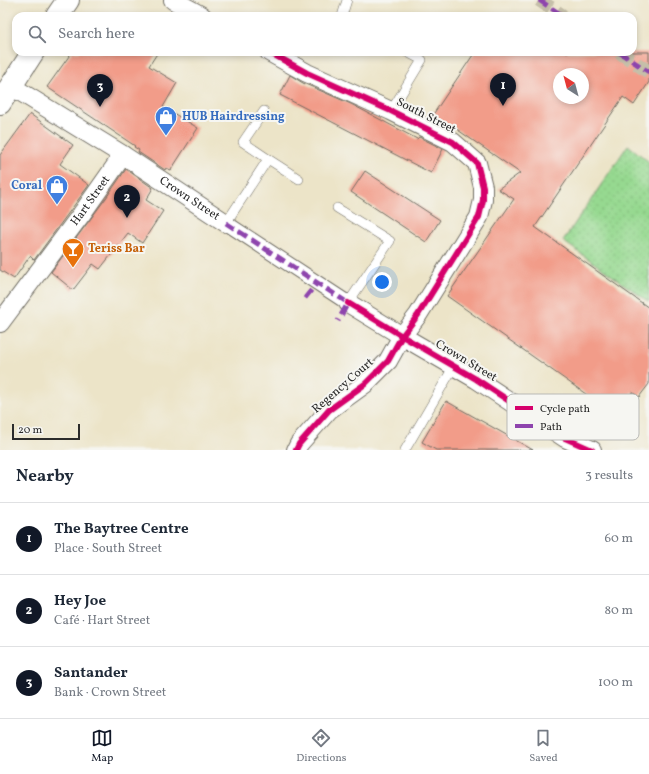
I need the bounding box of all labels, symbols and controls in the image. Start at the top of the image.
search box [12,12,637,56]
icon: search [26,23,48,45]
text: Search here [58,24,135,45]
north arrow [553,68,589,104]
pin: 1 [490,73,516,106]
pin: 3 [87,74,113,107]
street label: South Street [393,94,459,138]
shop icon: HUB Hairdressing [153,104,179,137]
place label: HUB Hairdressing [182,109,285,125]
shop icon: Coral [44,173,70,206]
street label: Hart Street [67,173,114,229]
street label: Crown Street [156,173,223,225]
place label: Coral [11,178,42,194]
pin: 2 [114,185,140,218]
bar icon: Teriss Bar [60,236,86,269]
place label: Teriss Bar [88,241,145,257]
your location [372,272,392,292]
street label: Crown Street [432,336,500,386]
street label: Regency Court [309,355,377,417]
legend [507,394,639,440]
text: Cycle path [540,402,590,417]
text: Path [540,420,563,435]
scale bar [12,422,80,441]
text: 20 m [18,423,42,438]
text: Nearby [16,465,74,488]
text: 3 results [585,467,633,485]
text: The Baytree Centre [54,519,189,540]
text: 1 [26,530,32,548]
text: 60 m [605,530,633,548]
text: Place · South Street [54,540,162,558]
text: Hey Joe [54,591,106,612]
text: 2 [26,602,32,620]
text: 80 m [604,602,633,620]
text: Café · Hart Street [54,612,150,630]
text: Santander [54,663,128,684]
text: 3 [26,674,32,692]
text: 100 m [598,674,633,692]
text: Bank · Crown Street [54,684,166,702]
tab: Map [91,727,113,766]
tab: Directions [296,727,347,766]
tab: Saved [529,727,558,766]

